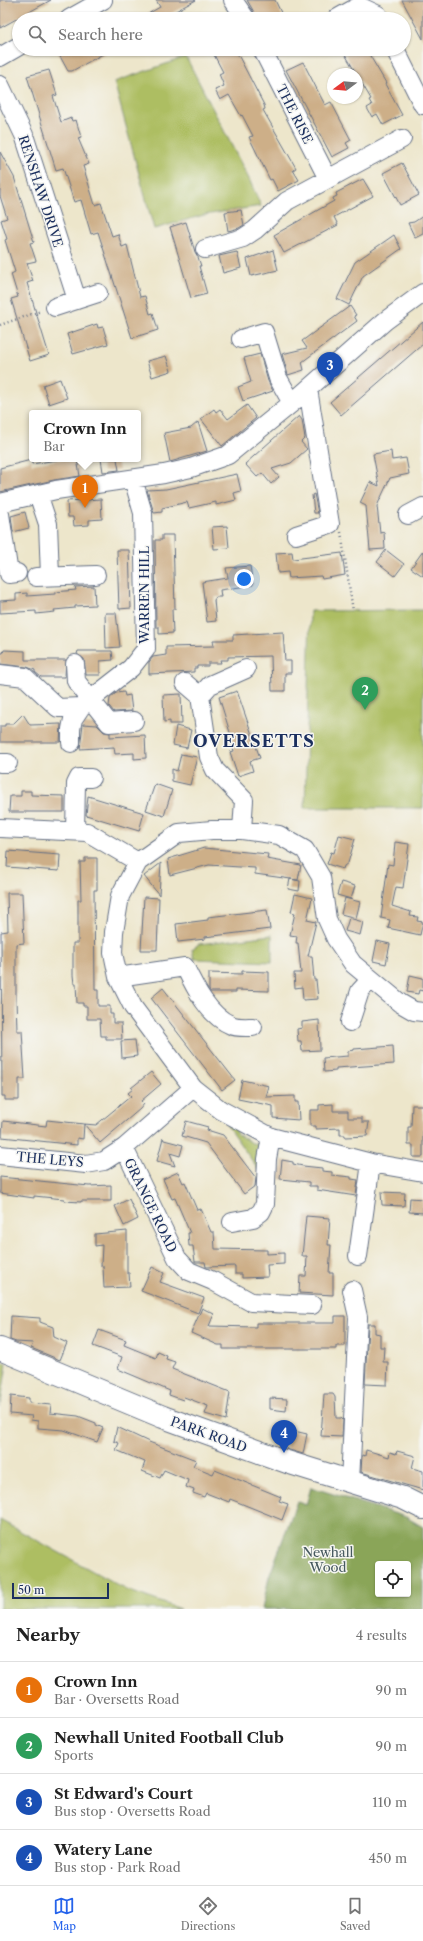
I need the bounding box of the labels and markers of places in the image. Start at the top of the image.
pin: 3 [317,352,343,385]
pin: 1 [72,475,98,508]
pin: 2 [352,677,378,710]
pin: 4 [271,1420,297,1453]

